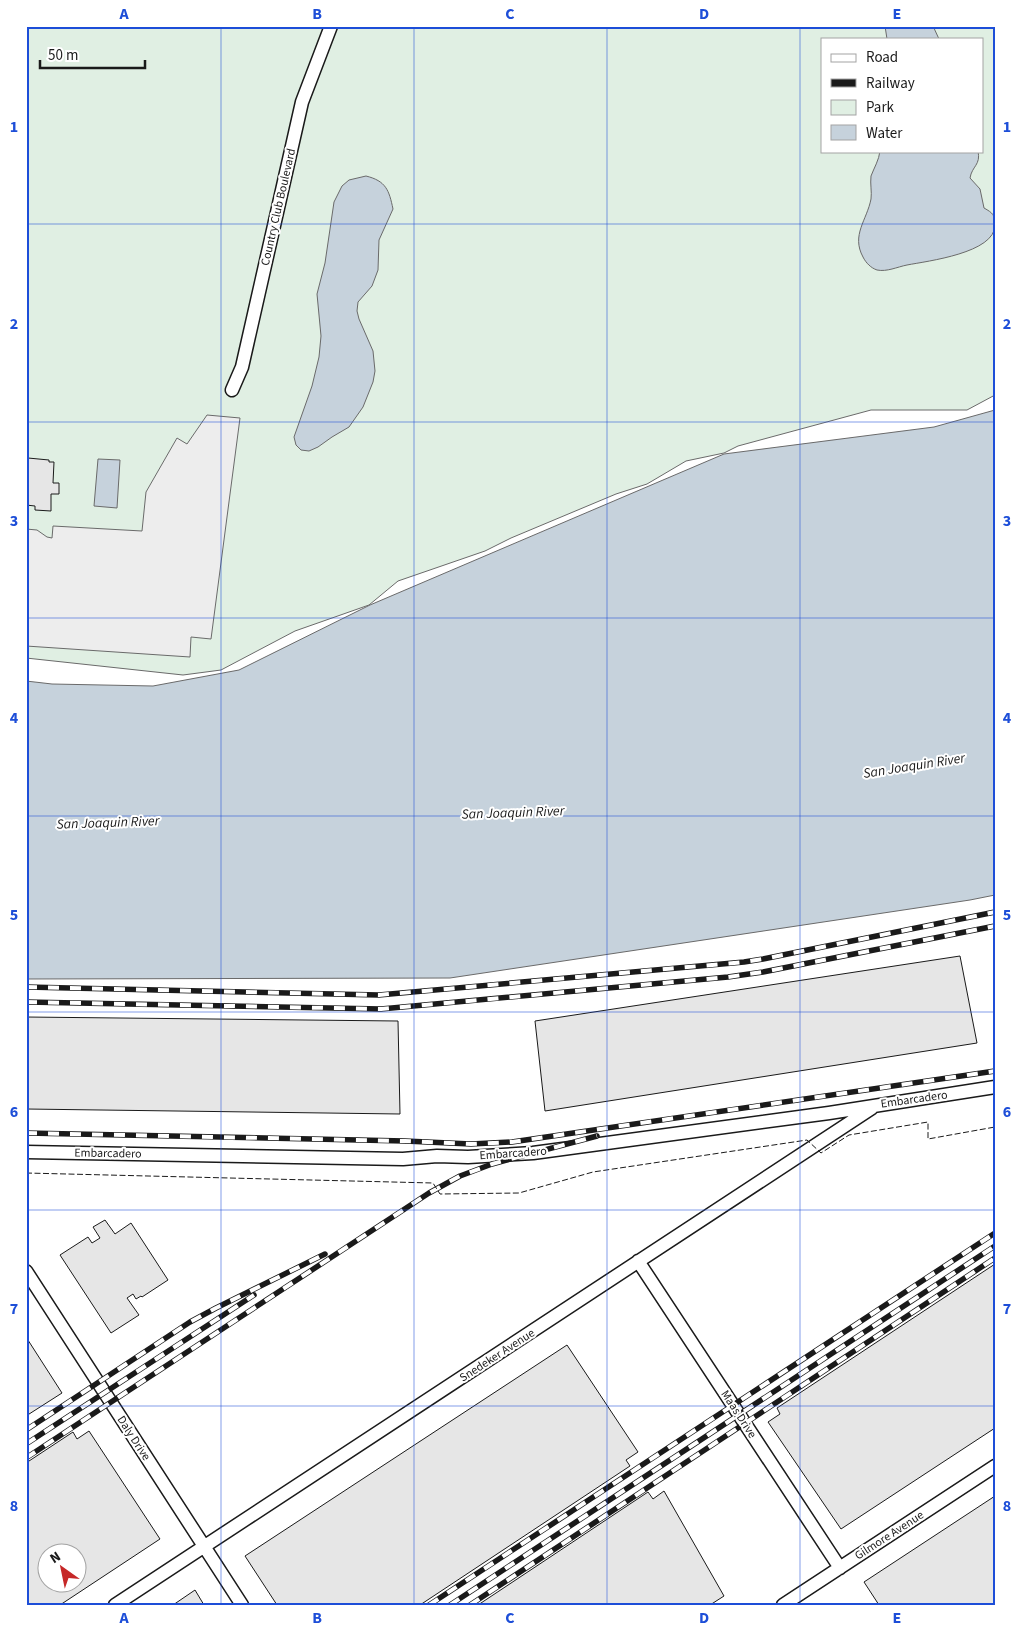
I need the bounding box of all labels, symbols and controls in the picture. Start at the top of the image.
text: A [118,3,129,25]
text: B [312,3,322,25]
text: C [505,3,515,25]
text: D [699,3,709,25]
text: E [893,3,901,25]
scale bar [40,38,145,70]
legend [821,38,984,152]
text: 50 m [48,45,78,66]
text: Road [866,47,898,68]
text: Railway [866,73,915,94]
text: Park [866,97,895,118]
text: 1 [10,116,18,138]
text: 1 [1003,116,1011,138]
text: Water [866,123,903,144]
street label: Country Club Boulevard [257,147,300,267]
text: 2 [10,313,18,335]
text: 2 [1003,313,1011,335]
text: 3 [10,510,18,532]
text: 3 [1003,510,1011,532]
text: 4 [10,707,19,729]
text: 4 [1003,707,1012,729]
water label: San Joaquin River [862,748,968,784]
water label: San Joaquin River [461,801,566,825]
water label: San Joaquin River [56,811,161,835]
text: 5 [10,904,18,926]
text: 5 [1003,904,1011,926]
street label: Embarcadero [880,1086,949,1113]
text: 6 [10,1101,18,1123]
text: 6 [1003,1101,1011,1123]
street label: Embarcadero [479,1143,547,1164]
street label: Embarcadero [74,1144,142,1163]
text: 7 [10,1298,18,1320]
text: 7 [1003,1298,1011,1320]
street label: Snedeker Avenue [456,1325,538,1386]
street label: Maas Drive [717,1387,761,1442]
street label: Daly Drive [113,1412,154,1464]
text: 8 [10,1495,18,1517]
text: 8 [1003,1495,1011,1517]
street label: Gilmore Avenue [851,1507,927,1564]
north arrow [38,1544,88,1594]
text: N [46,1547,65,1569]
text: A [118,1607,129,1629]
text: B [312,1607,322,1629]
text: C [505,1607,515,1629]
text: D [699,1607,709,1629]
text: E [893,1607,901,1629]

